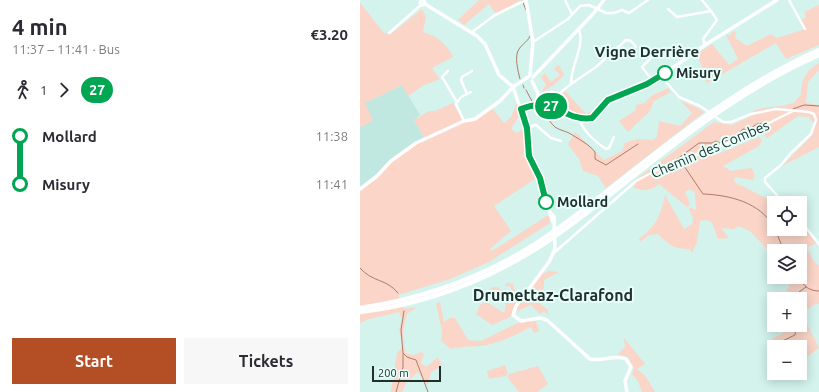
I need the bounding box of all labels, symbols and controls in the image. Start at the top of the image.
text: 4 min [12,14,68,39]
text: €3.20 [310,26,348,43]
text: 11:37 – 11:41 · Bus [12,42,120,56]
district label: Vigne Derrière [595,43,699,60]
marker: Misury [657,65,673,81]
place label: Misury [676,65,721,81]
icon: walk [12,79,34,101]
icon: forward [53,79,75,101]
text: 27 [89,82,105,98]
text: 1 [40,83,47,97]
line badge: 27 [533,93,569,119]
text: 27 [543,98,559,114]
street label: Chemin des Combes [648,117,772,181]
text: Mollard [42,128,97,145]
text: 11:38 [315,129,348,143]
text: Misury [42,176,90,193]
text: 11:41 [315,177,348,191]
marker: Mollard [538,194,554,210]
place label: Mollard [557,194,608,210]
map controls [767,196,807,380]
button: locate [767,196,807,236]
button: layers [767,244,807,284]
district label: Drumettaz-Clarafond [473,286,633,304]
button: + [767,292,807,332]
button: Start [12,338,176,384]
button: Tickets [184,338,348,384]
button: − [767,340,807,380]
scale bar [372,364,441,383]
text: 200 m [378,367,409,379]

